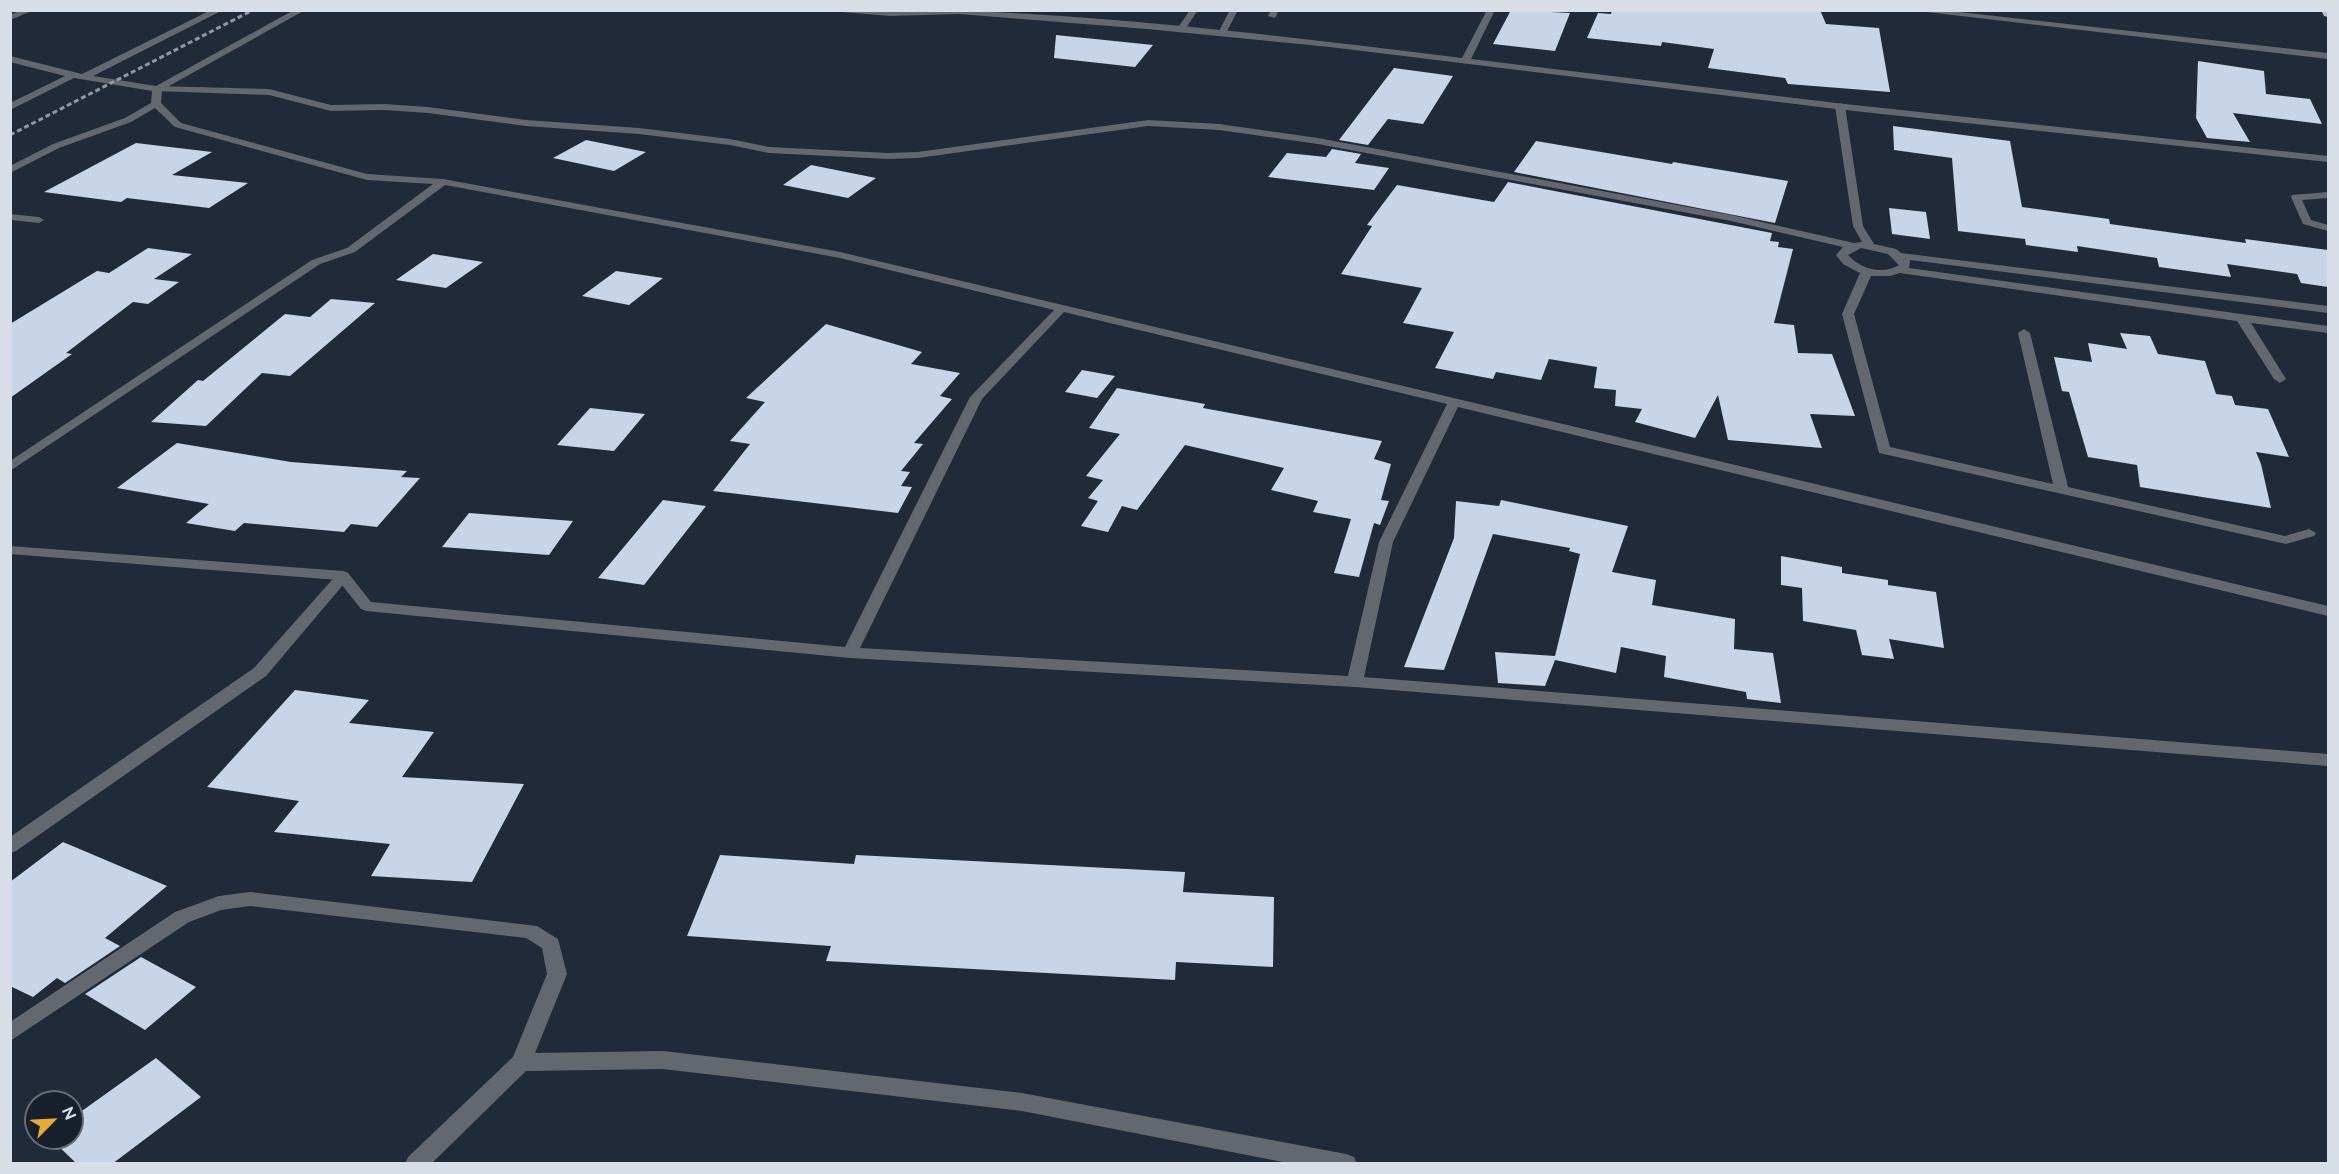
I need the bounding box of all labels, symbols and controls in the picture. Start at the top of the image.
north arrow [24,1090,84,1150]
text: N [58,1104,80,1123]

